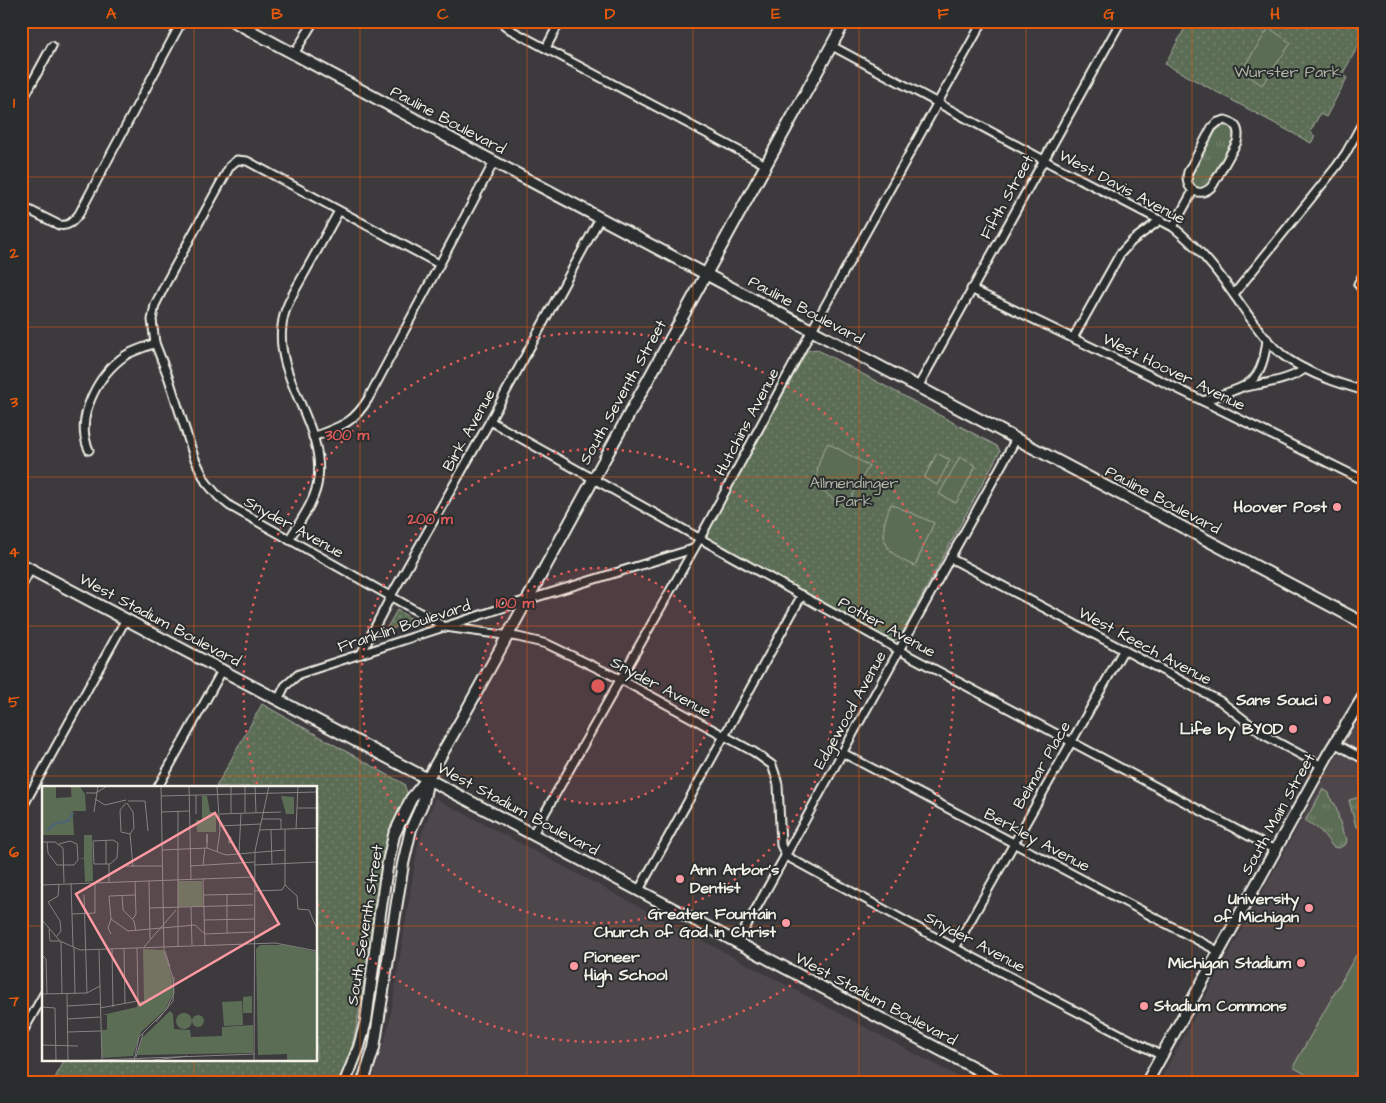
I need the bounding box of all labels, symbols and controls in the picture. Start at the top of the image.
text: A [106,3,117,25]
text: B [271,3,283,25]
text: C [437,3,449,25]
text: D [605,3,616,25]
text: E [771,3,781,25]
text: F [937,3,949,25]
text: G [1103,3,1115,25]
text: H [1270,3,1280,25]
park label: Wurster Park [1234,61,1342,83]
street label: Pauline Boulevard [386,80,510,160]
text: 1 [13,92,16,114]
street label: West Davis Avenue [1055,144,1189,230]
street label: Fifth Street [975,150,1039,243]
text: 2 [8,242,19,264]
street label: Pauline Boulevard [744,270,868,350]
street label: South Seventh Street [574,315,672,468]
street label: West Hoover Avenue [1099,328,1249,416]
street label: Hutchins Avenue [709,364,785,480]
street label: Birk Avenue [437,385,501,475]
text: 3 [9,391,19,413]
text: 300 m [324,425,369,446]
street label: Pauline Boulevard [1101,460,1225,540]
park label: Allmendinger Park [810,472,899,512]
street label: Snyder Avenue [240,490,348,565]
place label: Hoover Post [1233,496,1328,518]
marker: Hoover Post [1331,501,1343,513]
text: 200 m [406,509,453,530]
text: 4 [9,541,20,563]
street label: West Stadium Boulevard [75,568,245,672]
street label: Potter Avenue [834,591,940,663]
text: 100 m [496,593,535,614]
street label: Franklin Boulevard [335,594,473,658]
street label: West Keech Avenue [1074,602,1216,691]
street label: Edgewood Avenue [808,647,893,774]
street label: Snyder Avenue [606,651,716,724]
centre of rings [589,677,607,695]
place label: Sans Souci [1235,689,1318,711]
text: 5 [8,691,20,713]
marker: Sans Souci [1321,694,1333,706]
street label: Belmar Place [1008,717,1076,813]
place label: Life by BYOD [1180,718,1284,741]
marker: Life by BYOD [1287,723,1299,735]
street label: South Main Street [1235,749,1321,879]
street label: West Stadium Boulevard [433,757,603,861]
inset map [42,786,318,1060]
street label: Berkley Avenue [980,803,1094,878]
text: 6 [9,841,19,863]
street label: South Seventh Street [341,843,389,1007]
place label: Ann Arbor's Dentist [690,859,779,899]
marker: Ann Arbor's Dentist [674,873,686,885]
place label: University of Michigan [1214,888,1299,930]
marker: University of Michigan [1303,902,1315,914]
place label: Greater Fountain Church of God in Christ [594,903,777,943]
street label: Snyder Avenue [920,906,1030,979]
marker: Greater Fountain Church of God in Christ [780,917,792,929]
place label: Pioneer High School [584,946,668,988]
street label: West Stadium Boulevard [791,947,961,1051]
place label: Michigan Stadium [1168,952,1292,976]
marker: Michigan Stadium [1295,957,1307,969]
marker: Pioneer High School [568,960,580,972]
text: 7 [8,990,19,1012]
place label: Stadium Commons [1153,995,1287,1017]
marker: Stadium Commons [1138,1000,1150,1012]

